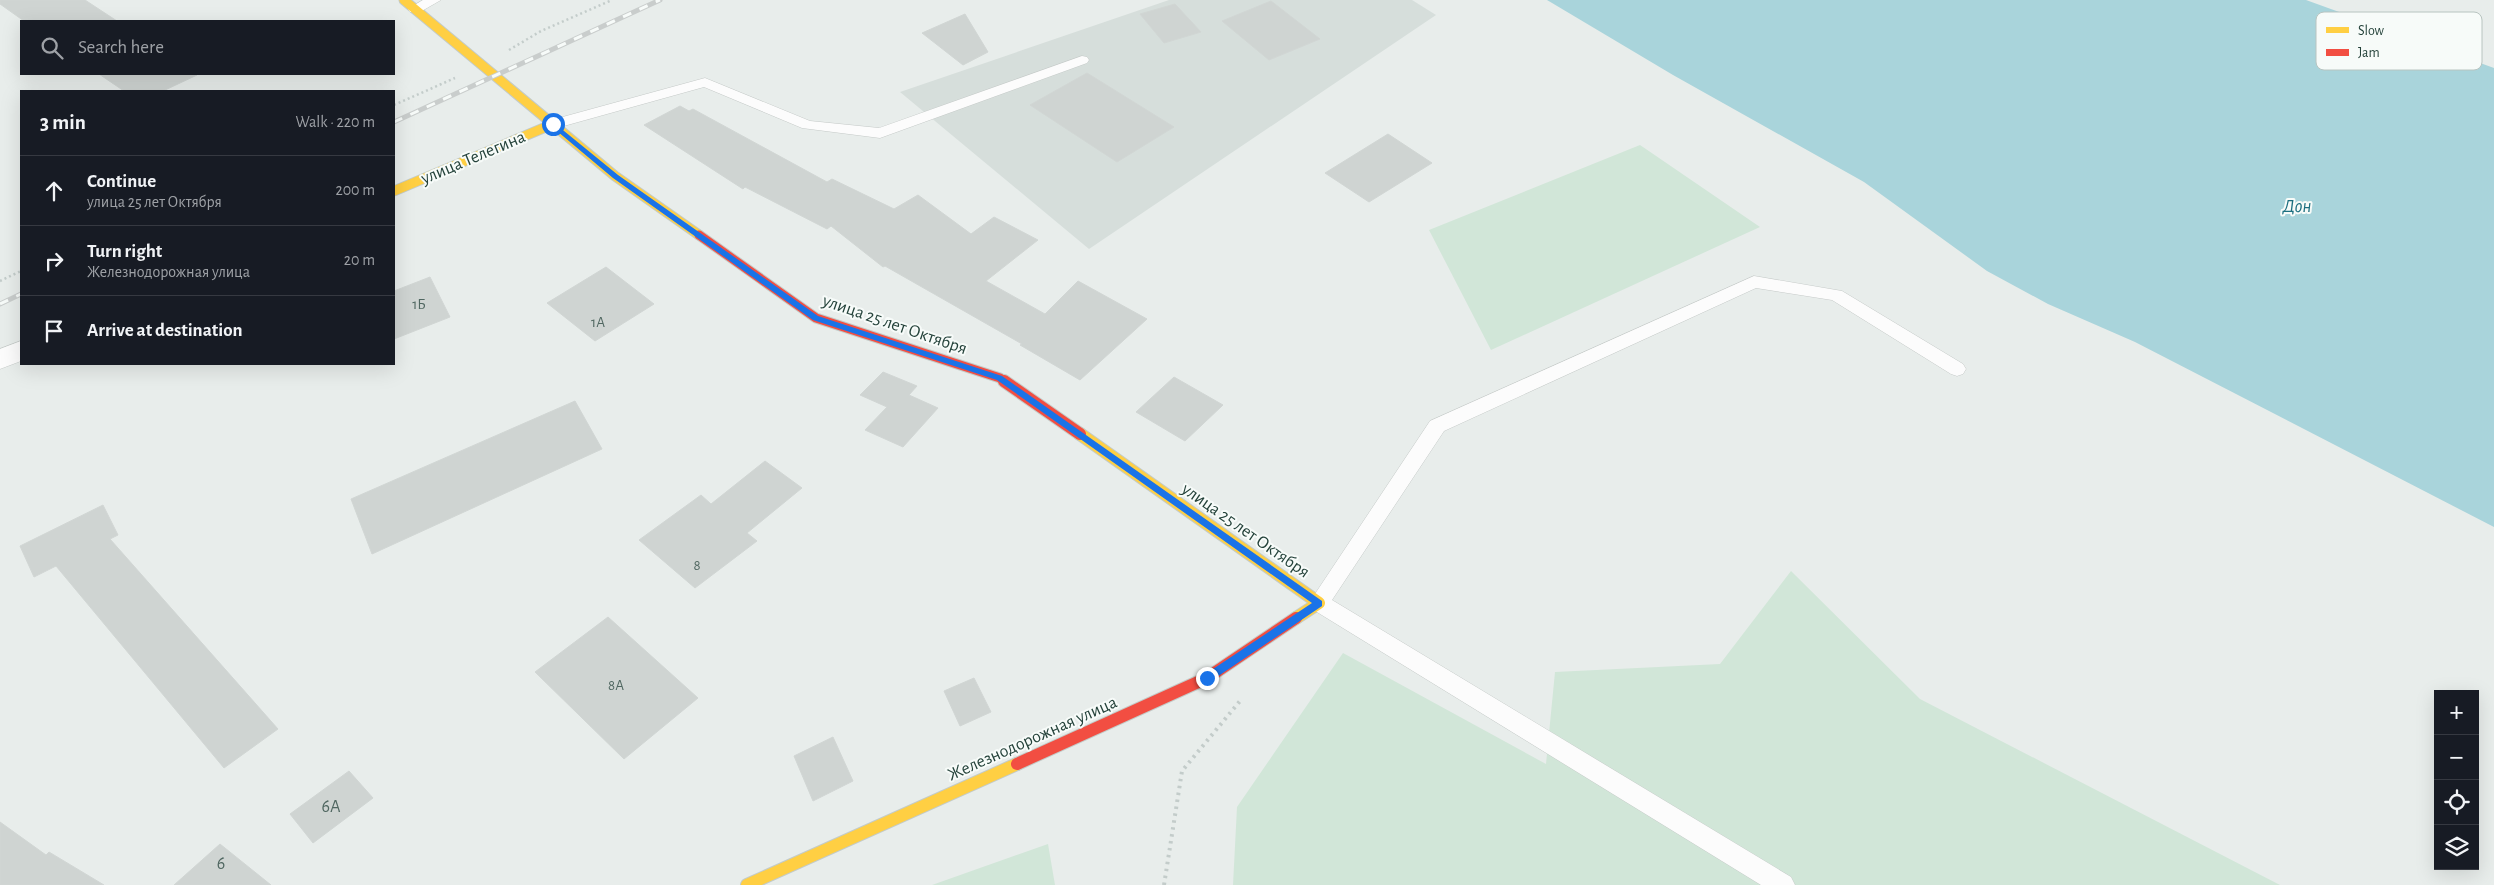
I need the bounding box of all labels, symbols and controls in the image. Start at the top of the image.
legend [2316,12,2482,70]
search box [20,20,395,75]
text: Slow [2358,24,2385,38]
icon: search [38,34,66,62]
text: Search here [78,38,164,57]
text: Jam [2358,46,2380,60]
text: 3 min [40,112,86,133]
route start [542,113,565,136]
text: Walk · 220 m [296,114,375,130]
street label: улица Телегина [418,128,528,188]
text: Continue [87,172,156,191]
icon: ahead [40,177,68,205]
text: 200 m [335,182,375,198]
text: улица 25 лет Октября [87,194,222,210]
water label: Дон [2282,197,2312,216]
text: Turn right [87,242,162,261]
icon: right [40,247,68,275]
text: 20 m [344,252,375,268]
text: Железнодорожная улица [87,264,250,280]
street label: улица 25 лет Октября [819,290,970,358]
house number: 1Б [412,297,426,312]
house number: 1А [591,315,605,330]
icon: arrive [40,317,68,345]
text: Arrive at destination [87,321,243,340]
street label: улица 25 лет Октября [1177,479,1313,582]
house number: 8 [693,558,701,573]
route end [1196,667,1219,690]
house number: 8А [608,678,624,693]
map controls [2434,690,2479,870]
button: + [2434,690,2479,735]
street label: Железнодорожная улица [945,693,1120,784]
button: − [2434,735,2479,780]
button: locate [2434,780,2479,825]
house number: 6А [321,798,341,816]
button: layers [2434,825,2479,870]
house number: 6 [217,855,225,873]

